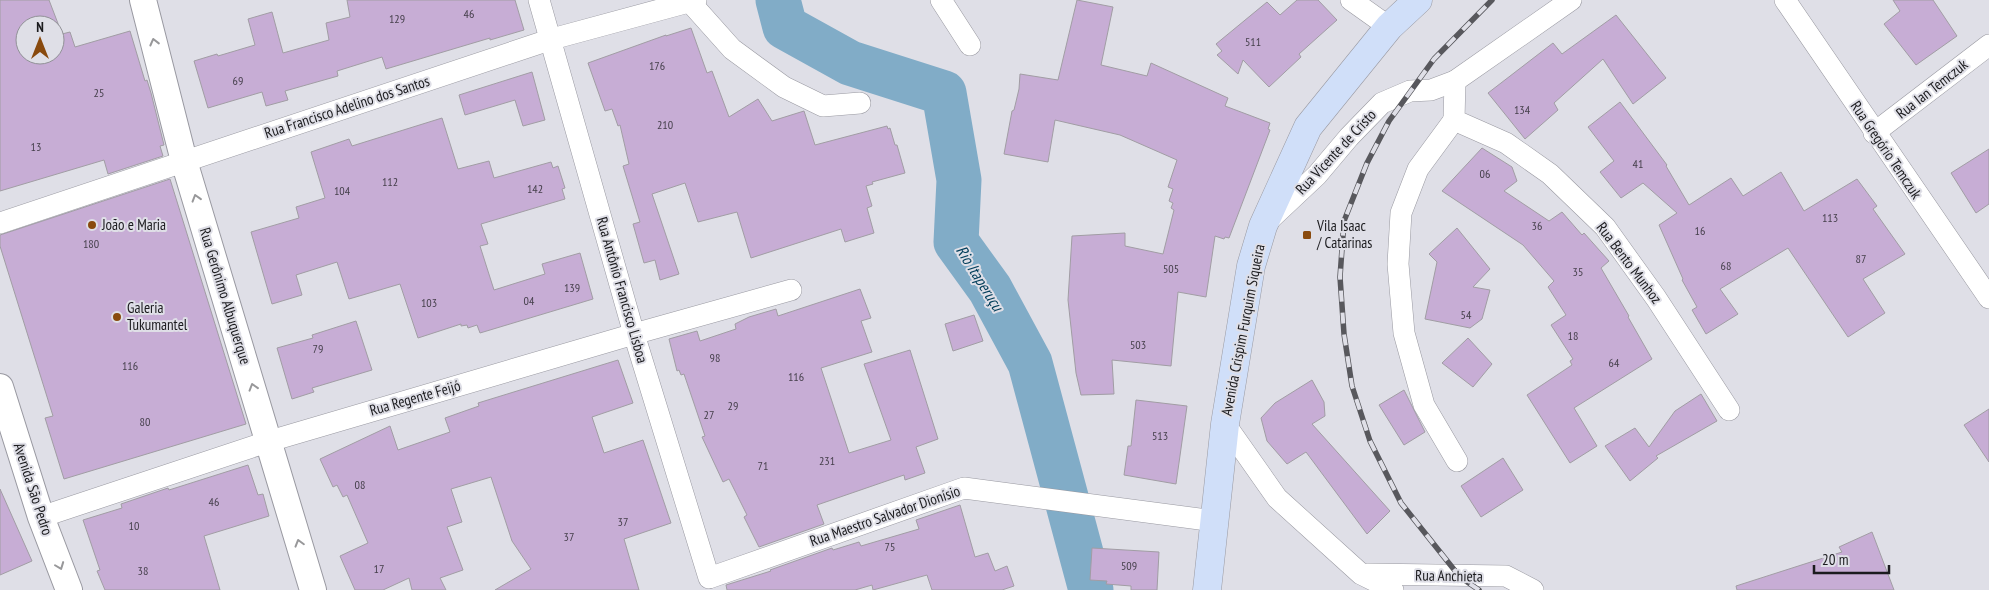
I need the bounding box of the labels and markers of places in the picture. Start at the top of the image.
place label: João e Maria [101,215,166,234]
place label: Vila Isaac / Catarinas [1316,216,1372,252]
marker: João e Maria [86,219,98,231]
marker: Vila Isaac / Catarinas [1301,229,1313,241]
place label: Galeria Tukumantel [127,298,188,334]
marker: Galeria Tukumantel [111,311,123,323]

